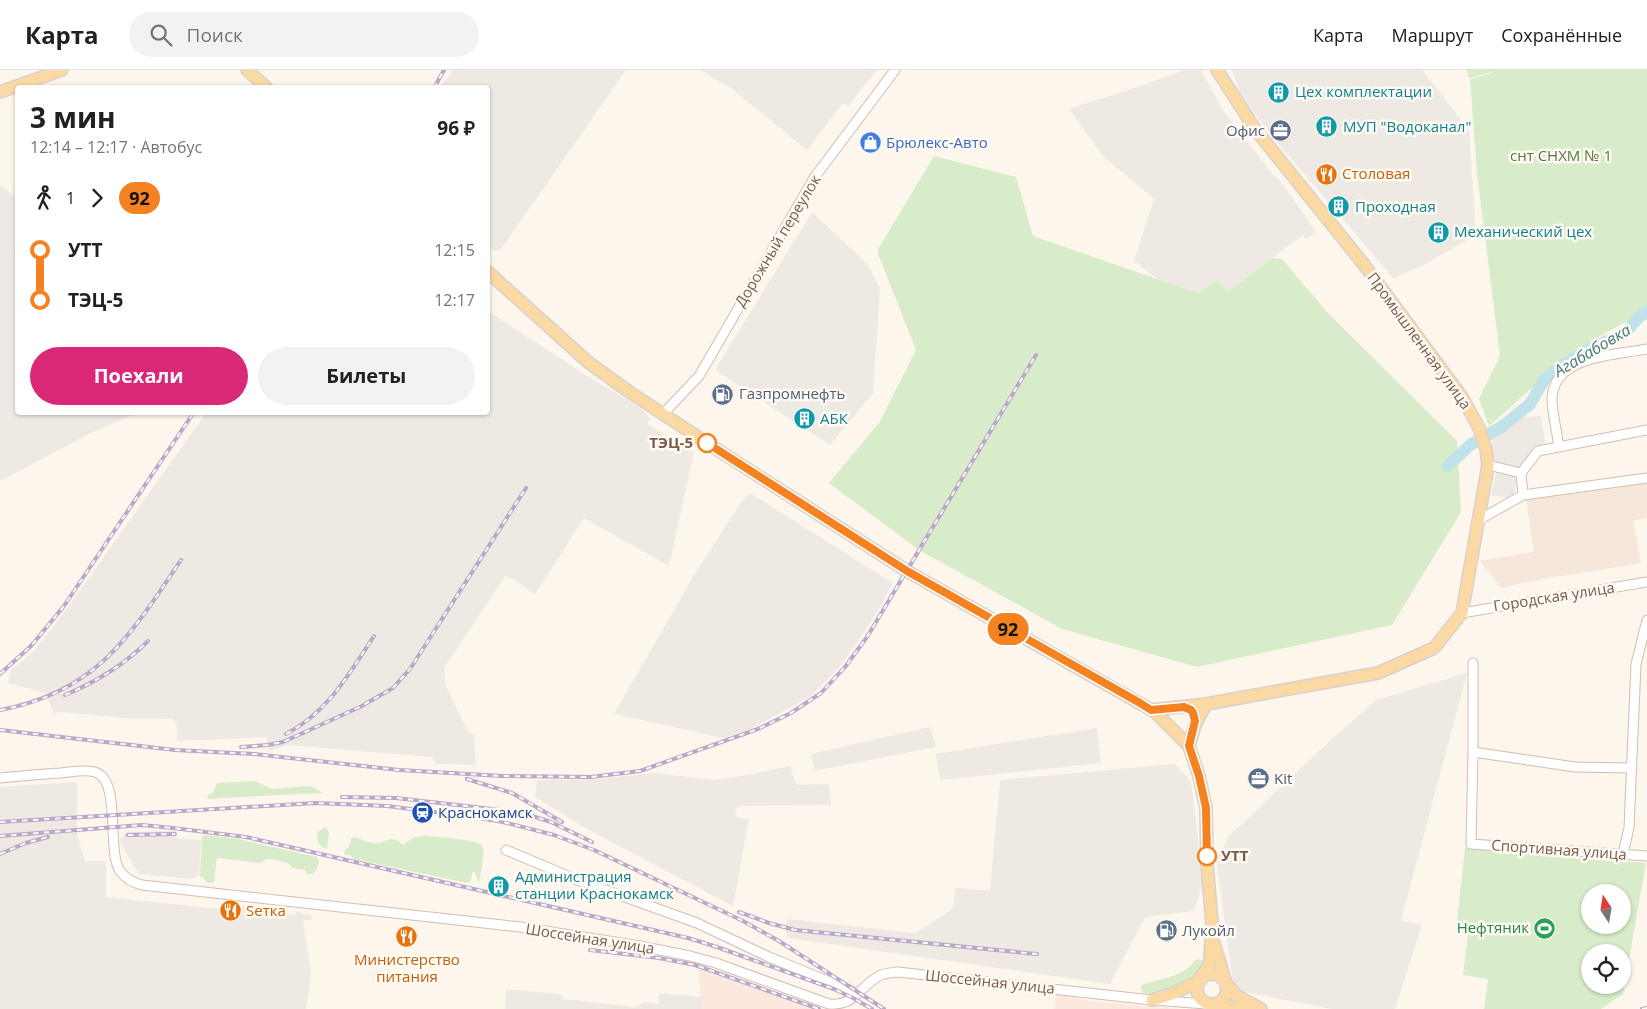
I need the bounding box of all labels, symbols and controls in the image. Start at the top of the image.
search box [129,12,479,57]
text: Карта [25,18,99,51]
icon: search [147,21,175,49]
text: Поиск [187,22,243,48]
text: Карта [1313,23,1363,47]
text: Маршрут [1391,23,1473,47]
text: Сохранённые [1501,23,1622,47]
building icon: Цех комплектации [1267,80,1291,104]
place label: Цех комплектации [1295,81,1432,101]
text: 3 мин [30,98,116,136]
text: 96 ₽ [437,115,475,141]
building icon: МУП "Водоканал" [1315,115,1339,139]
place label: МУП "Водоканал" [1343,116,1471,136]
office icon: Офис [1269,119,1293,143]
place label: Офис [1226,120,1265,140]
shop icon: Брюлекс-Авто [858,131,882,155]
place label: Брюлекс-Авто [886,132,988,152]
text: 12:14 – 12:17 · Автобус [30,136,202,158]
park label: снт СНХМ № 1 [1510,145,1612,165]
restaurant icon: Столовая [1314,162,1338,186]
place label: Столовая [1342,163,1410,183]
street label: Дорожный переулок [730,170,825,310]
icon: walk [30,184,58,212]
icon: forward [83,184,111,212]
text: 92 [129,186,150,210]
text: 1 [66,187,75,209]
building icon: Проходная [1327,195,1351,219]
place label: Проходная [1355,196,1436,216]
building icon: Механический цех [1426,220,1450,244]
place label: Механический цех [1454,221,1592,241]
text: УТТ [68,237,103,263]
text: 12:15 [434,239,475,261]
street label: Промышленная улица [1363,268,1476,413]
text: ТЭЦ-5 [68,287,123,313]
text: 12:17 [434,289,475,311]
water label: Агабабовка [1549,318,1635,382]
button: Поехали [30,347,248,405]
button: Билеты [258,347,475,405]
fuel station icon: Газпромнефть [711,382,735,406]
place label: Газпромнефть [739,383,846,403]
building icon: АБК [792,407,816,431]
place label: АБК [820,408,849,428]
place label: ТЭЦ-5 [649,432,693,452]
marker: ТЭЦ-5 [697,433,717,453]
street label: Городская улица [1492,577,1616,615]
line badge: 92 [986,613,1030,645]
text: 92 [998,617,1018,641]
office icon: Kit [1246,767,1270,791]
place label: Kit [1274,768,1292,788]
station icon: Краснокамск [410,801,434,825]
place label: Краснокамск [438,802,533,822]
street label: Спортивная улица [1491,834,1627,864]
place label: УТТ [1221,845,1249,865]
marker: УТТ [1197,846,1217,866]
place label: Администрация станции Краснокамск [515,866,674,903]
building icon: Администрация станции Краснокамск [487,874,511,898]
north arrow [1581,884,1631,934]
map controls [1581,884,1631,994]
restaurant icon: Sетка [218,899,242,923]
place label: Sетка [246,900,286,920]
sports icon: Нефтяник [1533,916,1557,940]
place label: Нефтяник [1457,917,1529,937]
street label: Шоссейная улица [524,918,656,958]
fuel station icon: Лукойл [1154,919,1178,943]
place label: Лукойл [1182,920,1235,940]
restaurant icon: Министерство питания [395,925,419,949]
button: locate [1581,944,1631,994]
place label: Министерство питания [354,949,460,986]
street label: Шоссейная улица [924,964,1056,998]

